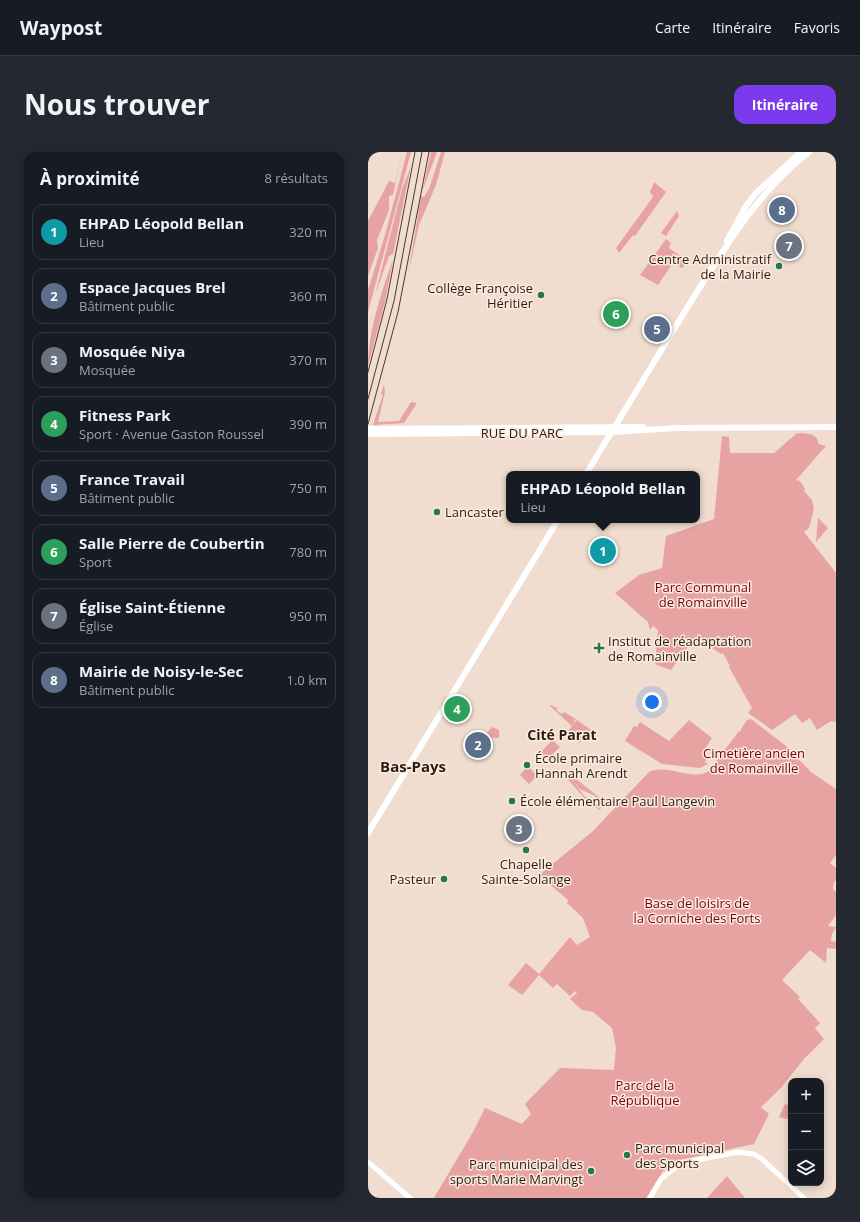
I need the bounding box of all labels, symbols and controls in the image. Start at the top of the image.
text: Waypost [20,15,102,41]
text: Carte [655,18,690,37]
text: Itinéraire [712,18,772,37]
text: Favoris [794,18,840,37]
text: Nous trouver [24,85,210,123]
button: Itinéraire [734,85,836,124]
text: À proximité [40,167,139,190]
text: 8 résultats [264,169,328,187]
pin: 8 [769,195,795,225]
text: EHPAD Léopold Bellan [79,213,244,233]
text: 1 [50,223,58,241]
text: 320 m [289,223,327,241]
pin: 7 [776,231,802,261]
text: Lieu [79,233,104,251]
place label: Centre Administratif de la Mairie [649,250,772,283]
marker: Centre Administratif de la Mairie [774,261,784,271]
text: Espace Jacques Brel [79,277,226,297]
place label: Collège Françoise Héritier [427,279,534,312]
text: 2 [50,287,58,305]
text: 360 m [289,287,327,305]
marker: Collège Françoise Héritier [536,290,546,300]
text: Bâtiment public [79,297,175,315]
pin: 6 [603,299,629,329]
pin: 5 [644,314,670,344]
text: Mosquée Niya [79,341,185,361]
text: 3 [50,351,58,369]
text: 370 m [289,351,327,369]
text: Mosquée [79,361,135,379]
text: Fitness Park [79,405,170,425]
text: 4 [50,415,58,433]
text: 390 m [289,415,327,433]
street label: RUE DU PARC [481,424,563,442]
text: Sport · Avenue Gaston Roussel [79,425,264,443]
text: France Travail [79,469,185,489]
popup [506,471,700,523]
text: EHPAD Léopold Bellan [520,478,686,498]
text: 5 [50,479,58,497]
text: 750 m [289,479,327,497]
text: Bâtiment public [79,489,175,507]
text: Lieu [520,498,546,516]
place label: Lancaster [445,503,505,521]
marker: Lancaster [432,507,442,517]
text: Salle Pierre de Coubertin [79,533,265,553]
pin: 1 [590,536,616,566]
text: 6 [50,543,58,561]
text: 780 m [289,543,327,561]
text: Sport [79,553,112,571]
park label: Parc Communal de Romainville [655,578,751,611]
text: Église Saint-Étienne [79,597,225,617]
text: 7 [50,607,58,625]
text: 950 m [289,607,327,625]
text: Église [79,617,113,635]
place label: Institut de réadaptation de Romainville [608,632,752,665]
marker: Institut de réadaptation de Romainville [593,642,605,654]
text: Mairie de Noisy-le-Sec [79,661,243,681]
text: 8 [50,671,58,689]
text: 1.0 km [286,671,327,689]
text: Bâtiment public [79,681,175,699]
your location [642,692,662,712]
pin: 4 [444,694,470,724]
district label: Cité Parat [527,725,597,744]
pin: 2 [465,730,491,760]
park label: Cimetière ancien de Romainville [703,744,805,777]
place label: École primaire Hannah Arendt [535,749,628,782]
district label: Bas-Pays [380,756,446,776]
marker: École primaire Hannah Arendt [522,760,532,770]
place label: École élémentaire Paul Langevin [520,792,715,810]
marker: École élémentaire Paul Langevin [507,796,517,806]
pin: 3 [506,814,532,844]
marker: Chapelle Sainte-Solange [521,845,531,855]
place label: Chapelle Sainte-Solange [481,855,571,888]
place label: Pasteur [390,870,437,888]
marker: Pasteur [439,874,449,884]
park label: Base de loisirs de la Corniche des Forts [634,894,760,927]
park label: Parc de la République [611,1076,680,1109]
map controls [788,1078,824,1186]
button: + [788,1078,824,1114]
button: − [788,1114,824,1150]
place label: Parc municipal des Sports [635,1139,724,1172]
marker: Parc municipal des Sports [622,1150,632,1160]
button: layers [788,1150,824,1186]
place label: Parc municipal des sports Marie Marvingt [450,1155,583,1188]
marker: Parc municipal des sports Marie Marvingt [586,1166,596,1176]

